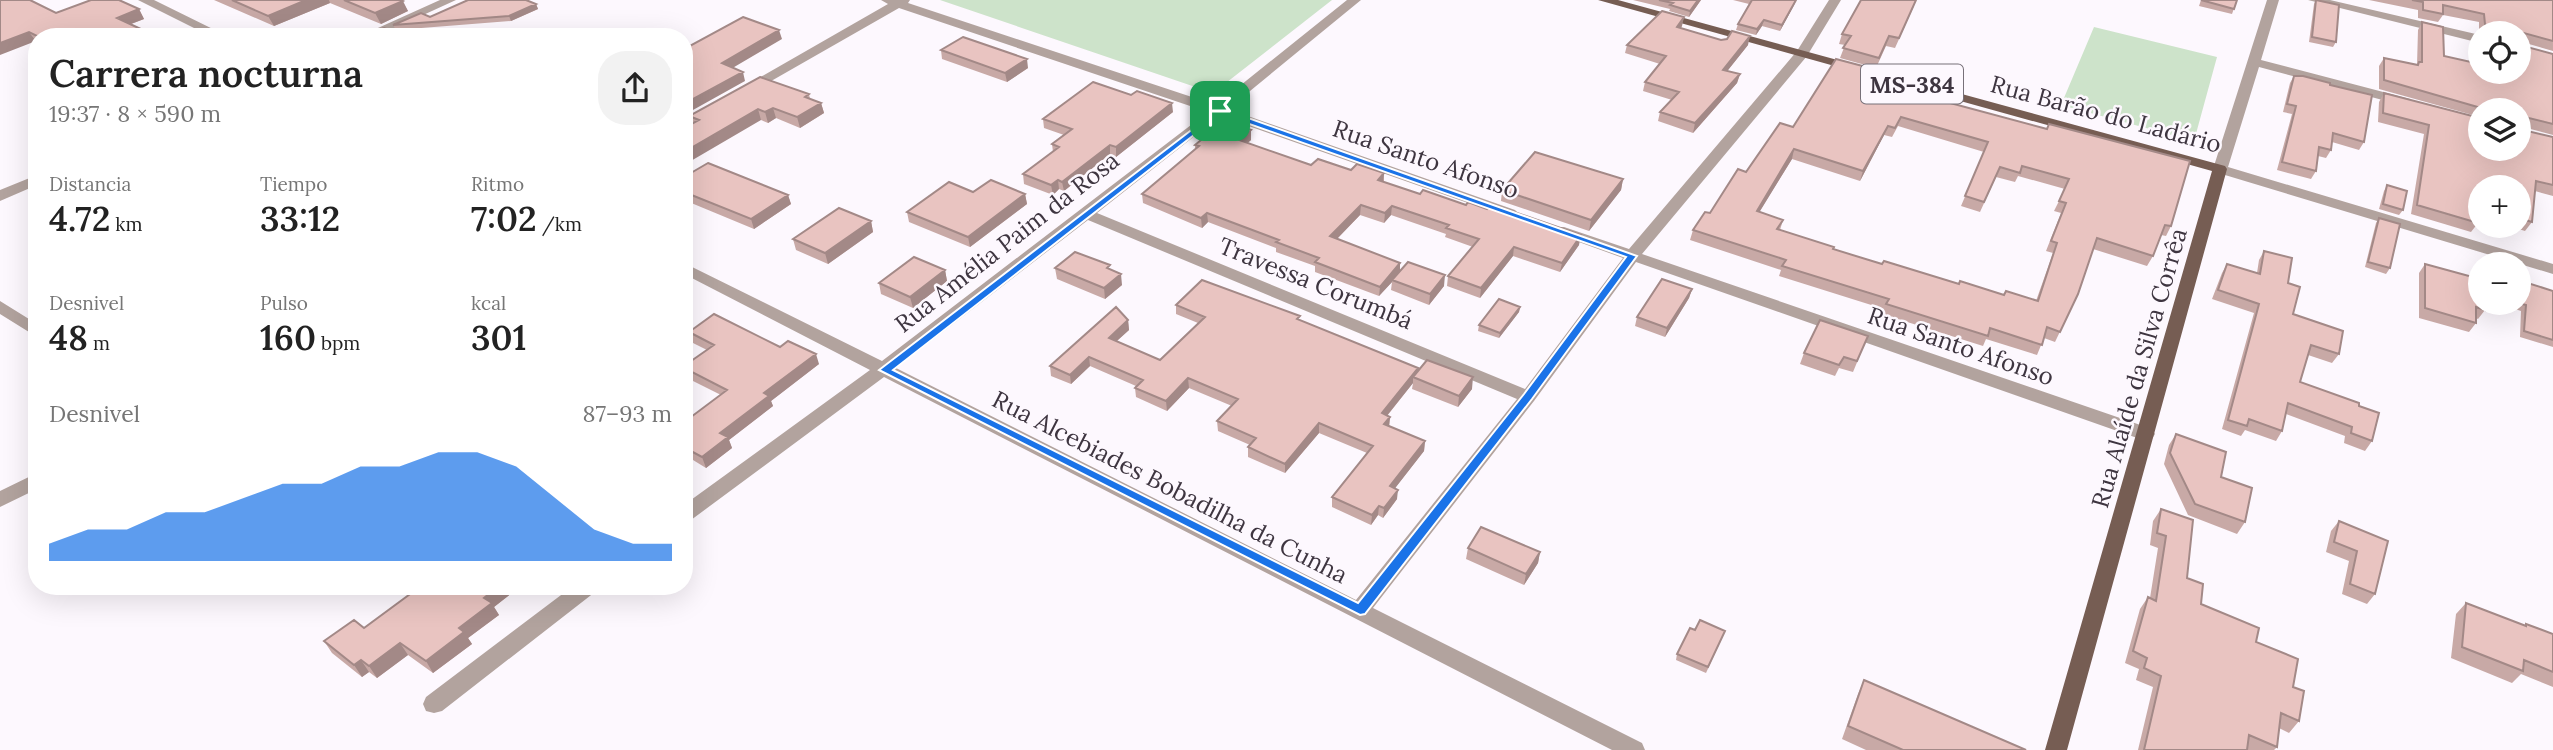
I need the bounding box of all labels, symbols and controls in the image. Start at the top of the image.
map controls [2468,21,2531,315]
button: locate [2468,21,2531,84]
text: Carrera nocturna [49,49,363,97]
button: share [598,51,672,125]
road number: MS-384 [1861,64,1963,104]
street label: Rua Barão do Ladário [1987,68,2225,160]
pin [1190,81,1250,141]
icon: arrive [1201,92,1239,130]
button: layers [2468,98,2531,161]
text: 19:37 · 8 × 590 m [49,99,221,128]
street label: Rua Santo Afonso [1329,113,1523,205]
street label: Rua Amélia Paim da Rosa [889,145,1125,339]
text: Distancia [49,172,131,196]
text: Tiempo [260,172,327,196]
text: Ritmo [471,172,524,196]
button: + [2468,175,2531,238]
text: 4.72 [49,196,110,241]
text: 33:12 [260,196,340,241]
text: 7:02 [471,196,537,241]
text: km [110,212,143,236]
text: /km [537,212,582,236]
street label: Rua Alaíde da Silva Corrêa [2084,225,2194,511]
street label: Travessa Corumbá [1214,230,1418,336]
button: − [2468,252,2531,315]
text: Desnivel [49,291,124,315]
text: Pulso [260,291,308,315]
text: kcal [471,291,506,315]
street label: Rua Santo Afonso [1864,300,2058,392]
text: 48 [49,315,88,360]
text: 160 [260,315,316,360]
text: 301 [471,315,526,360]
text: m [88,331,110,355]
text: bpm [316,331,360,355]
street label: Rua Alcebiades Bobadilha da Cunha [987,384,1353,590]
text: Desnivel [49,399,140,428]
text: 87–93 m [583,399,672,428]

